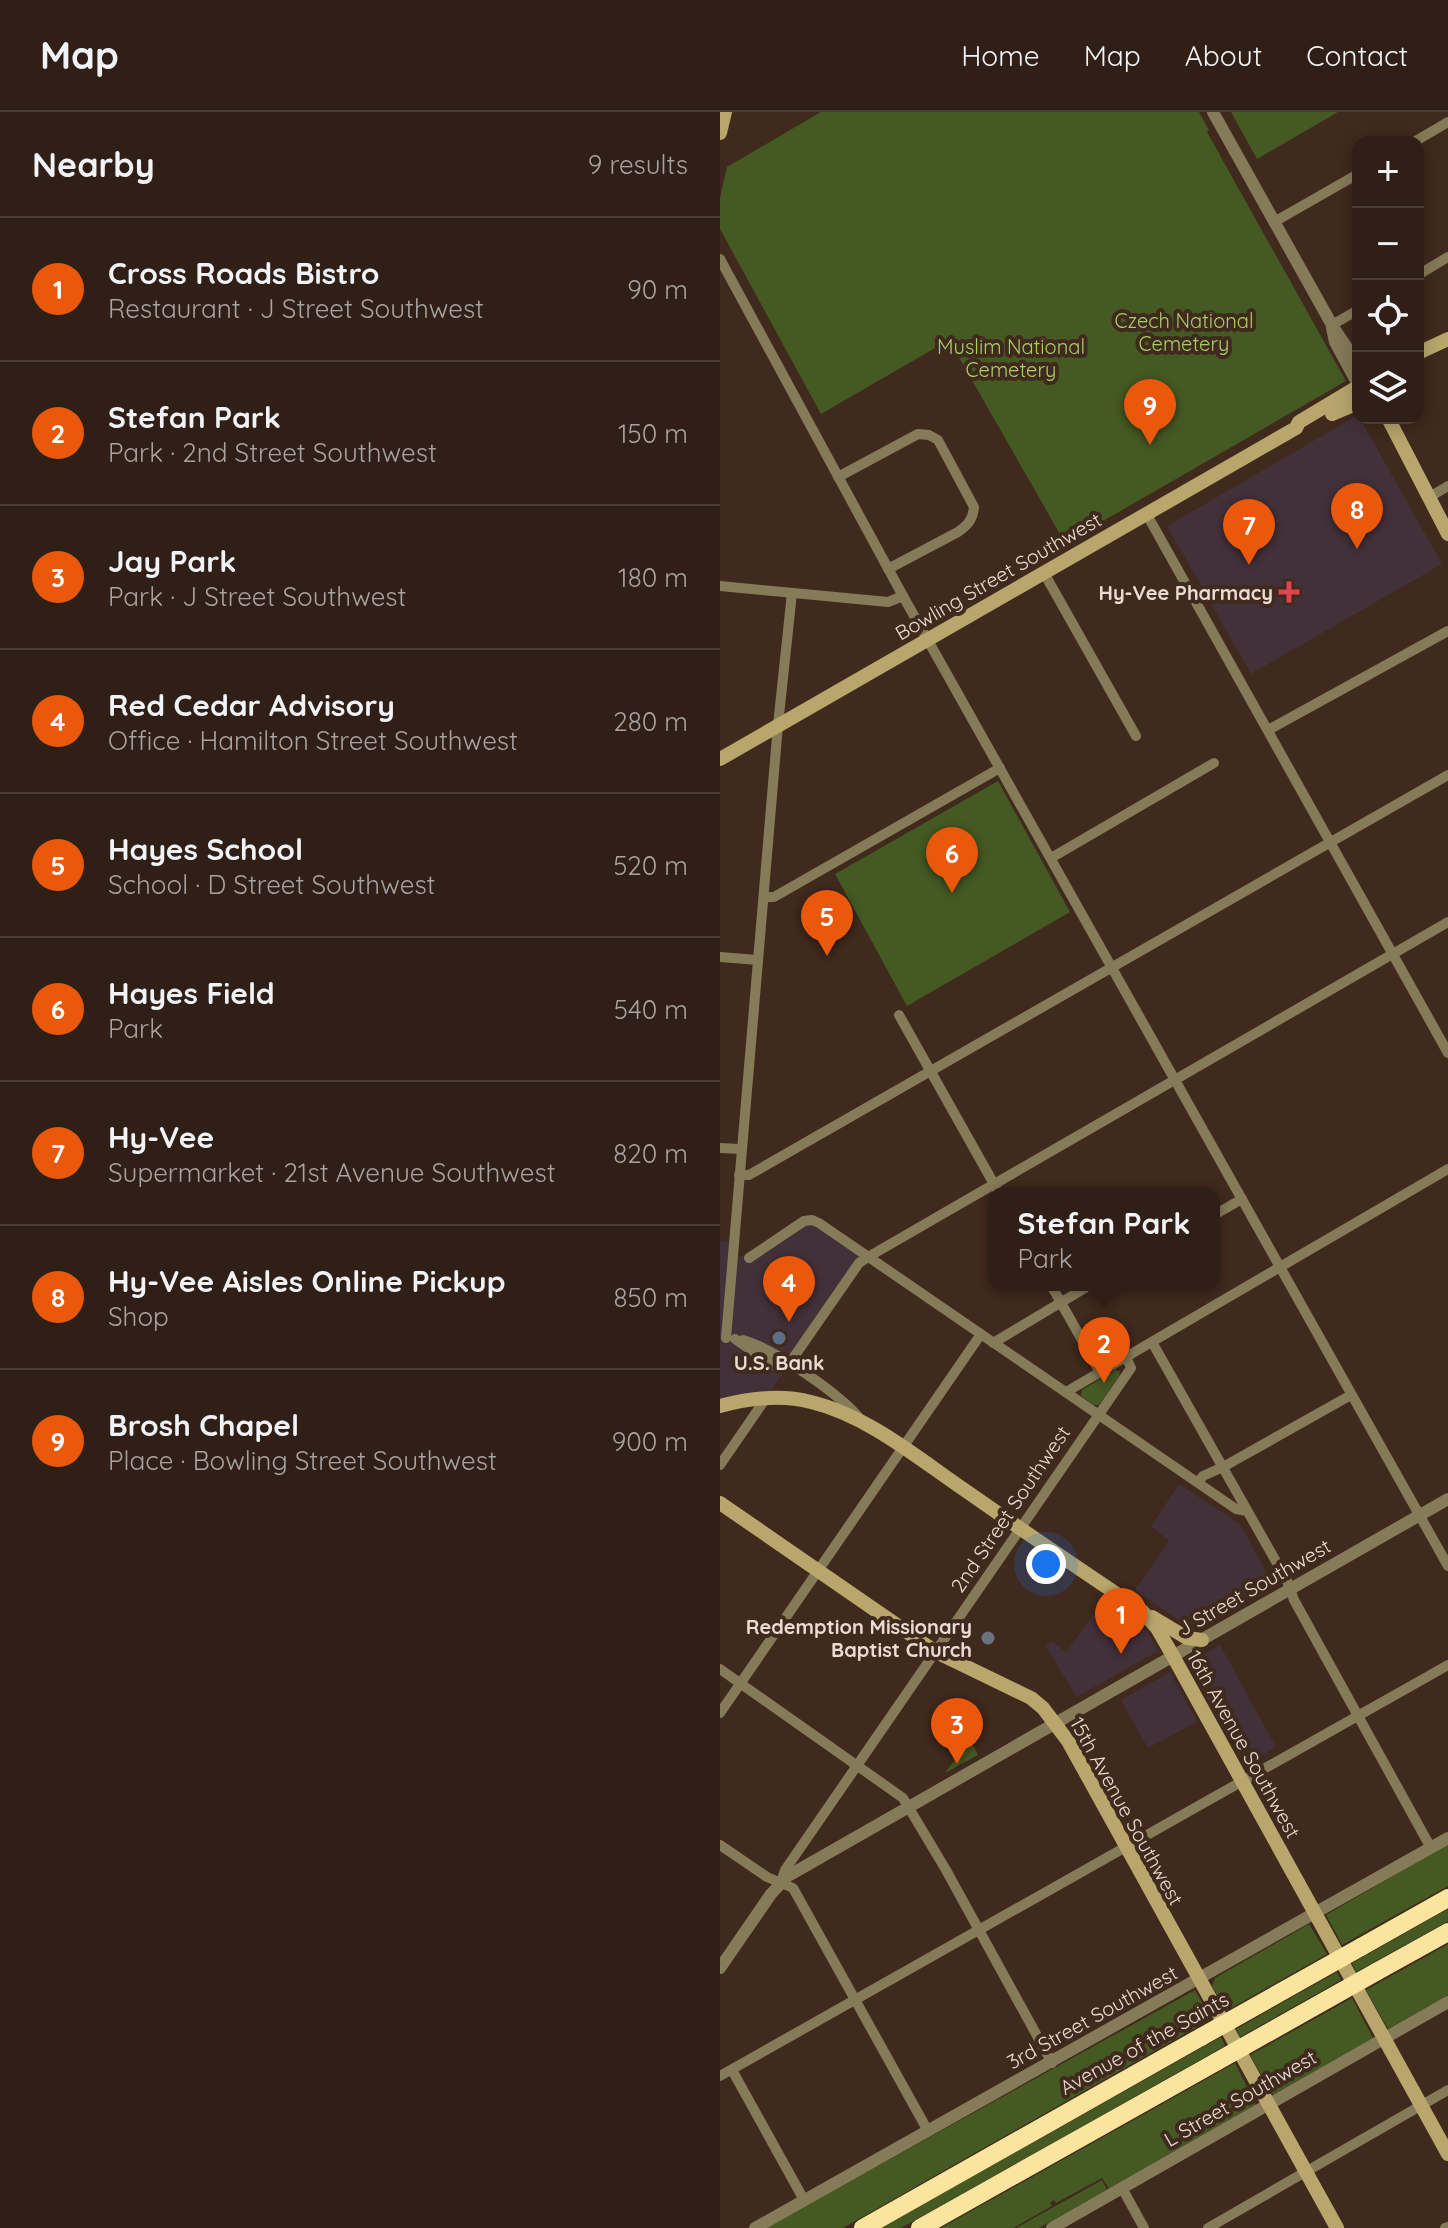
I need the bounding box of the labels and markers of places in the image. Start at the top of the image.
pin: 9 [1124,379,1176,445]
pin: 8 [1331,483,1383,549]
pin: 7 [1223,499,1275,565]
place label: Hy-Vee Pharmacy [1099,580,1273,605]
marker: Hy-Vee Pharmacy [1280,583,1298,601]
pin: 6 [926,827,978,893]
pin: 5 [801,890,853,956]
pin: 4 [763,1256,815,1322]
pin: 2 [1078,1317,1130,1383]
marker: U.S. Bank [770,1329,788,1347]
place label: U.S. Bank [734,1350,824,1375]
pin: 1 [1095,1588,1147,1654]
place label: Redemption Missionary Baptist Church [746,1614,972,1662]
marker: Redemption Missionary Baptist Church [979,1629,997,1647]
pin: 3 [931,1698,983,1764]

